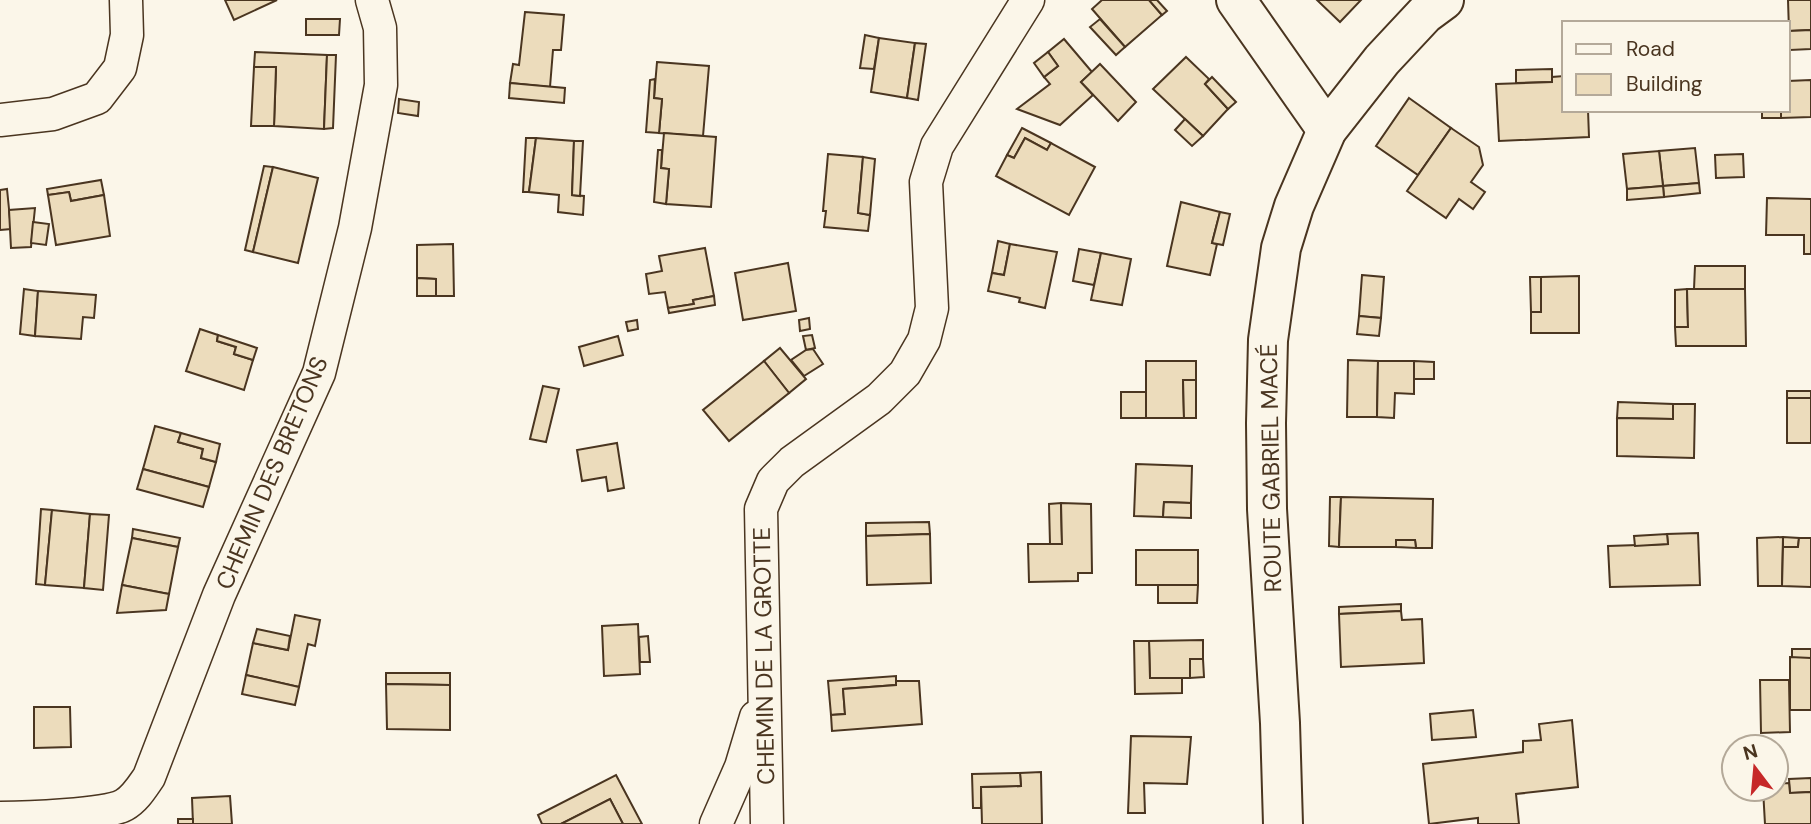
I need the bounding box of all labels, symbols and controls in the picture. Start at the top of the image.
legend [1562,21,1790,112]
text: Road [1626,35,1675,63]
text: Building [1626,70,1703,98]
street label: ROUTE GABRIEL MACÉ [1253,343,1288,593]
street label: CHEMIN DES BRETONS [208,352,335,594]
street label: CHEMIN DE LA GROTTE [746,527,781,785]
north arrow [1720,733,1790,803]
text: N [1740,738,1761,766]

